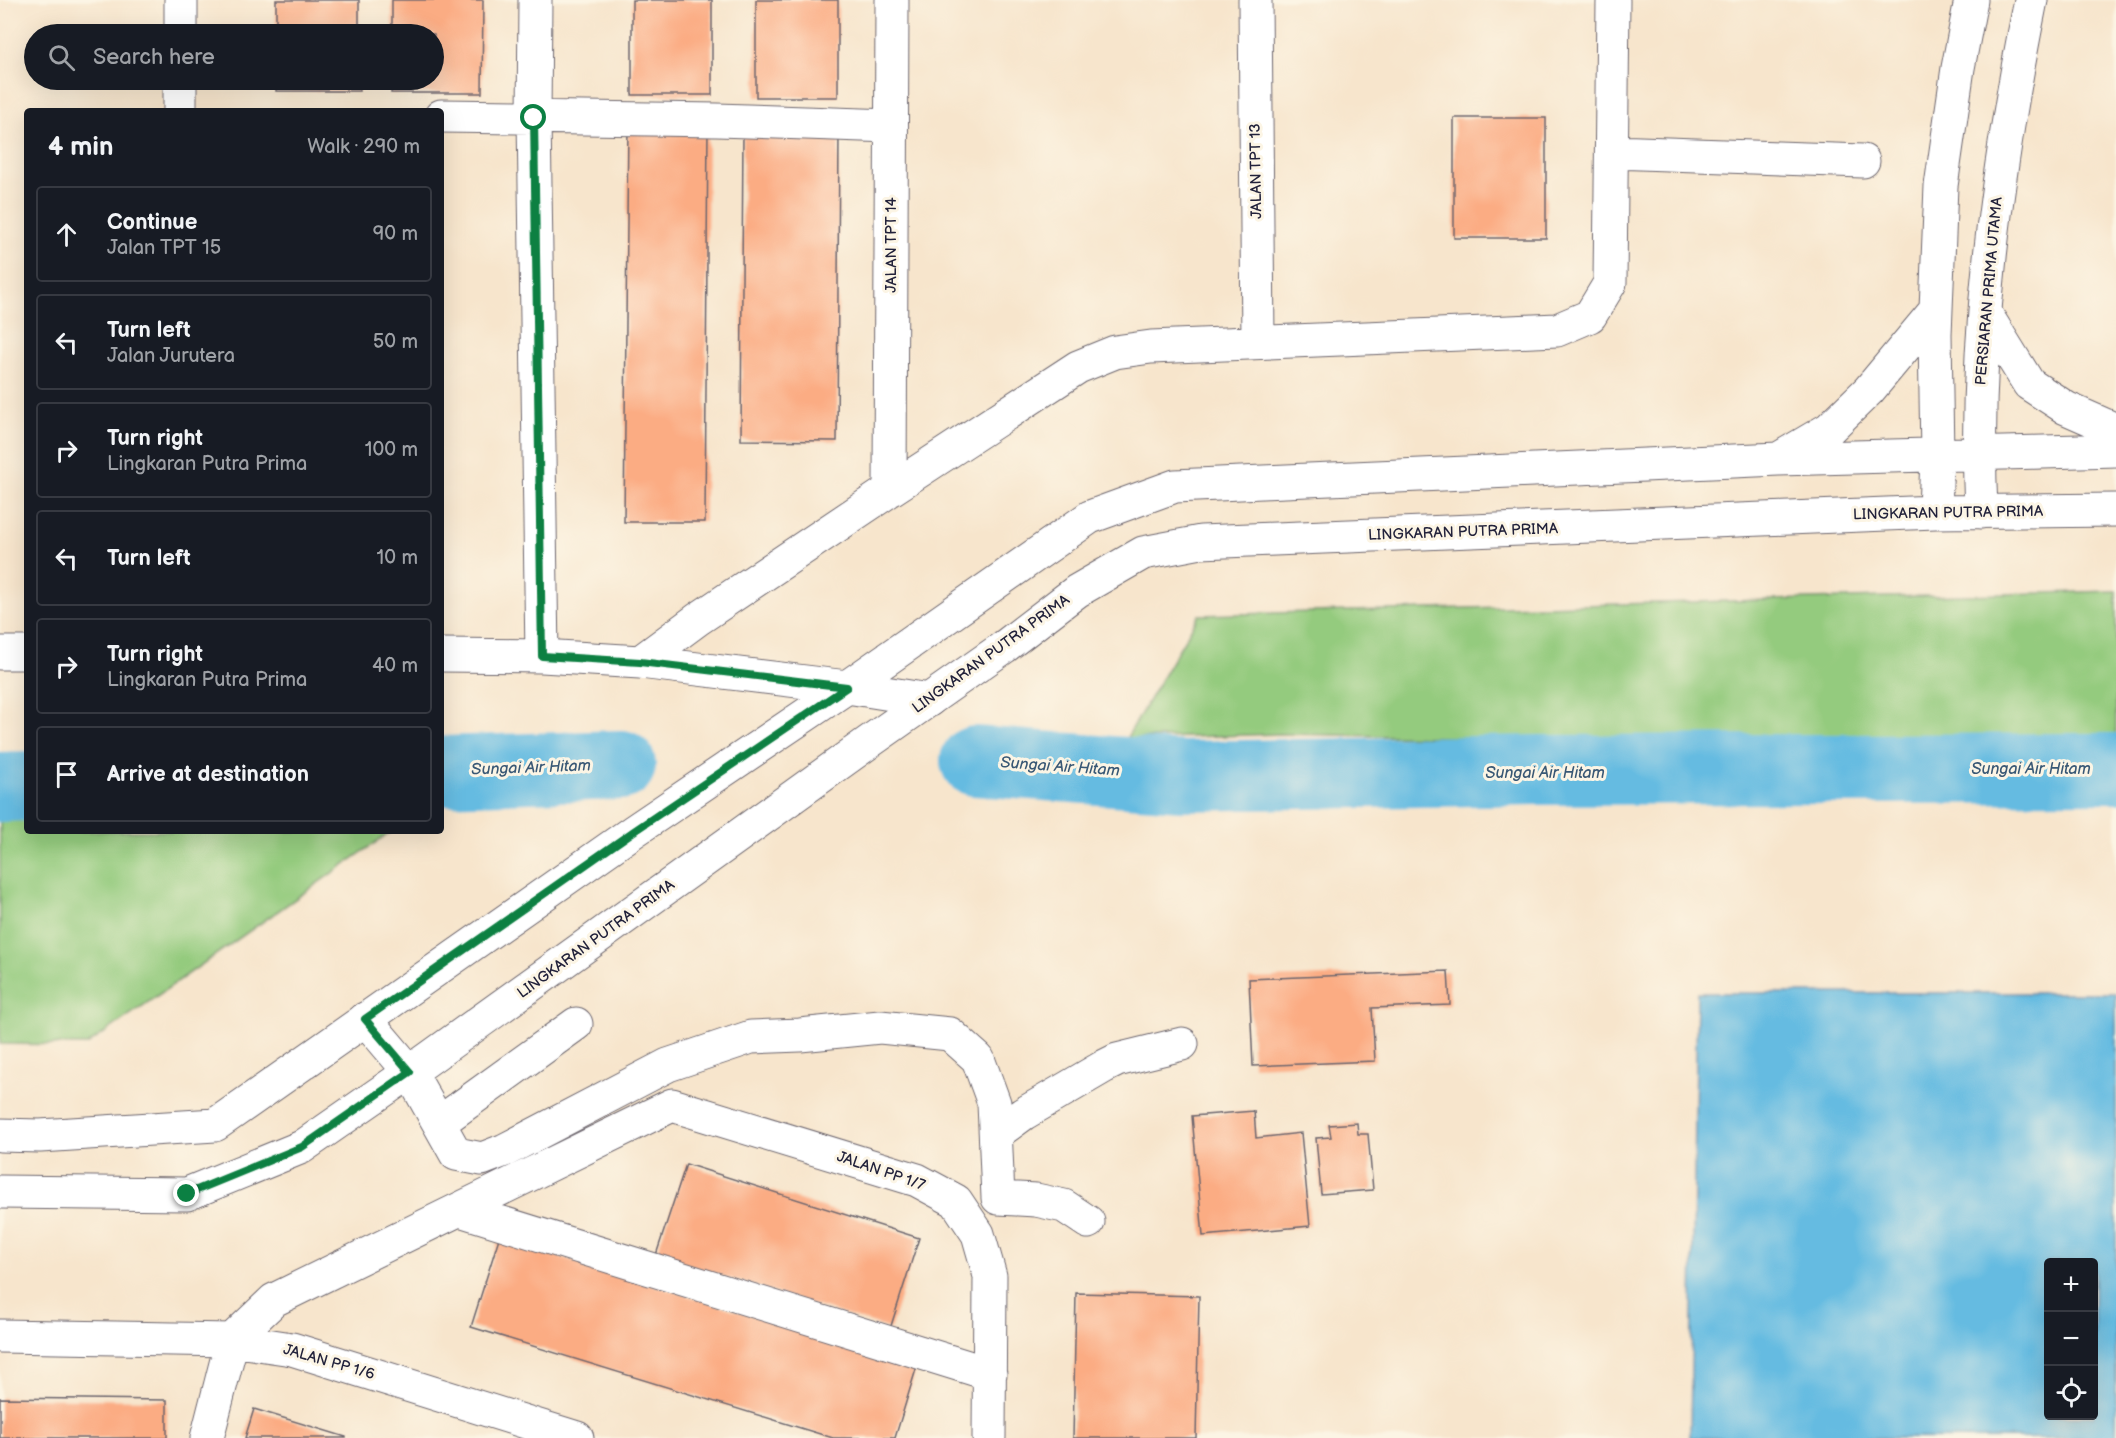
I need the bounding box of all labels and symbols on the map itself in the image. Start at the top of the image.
route start [520,104,546,130]
street label: JALAN TPT 13 [1246,123,1266,219]
street label: PERSIARAN PRIMA UTAMA [1971,195,2007,386]
street label: JALAN TPT 14 [882,197,901,293]
street label: LINGKARAN PUTRA PRIMA [1853,502,2044,524]
street label: LINGKARAN PUTRA PRIMA [1368,519,1559,545]
street label: LINGKARAN PUTRA PRIMA [909,590,1074,718]
water label: Sungai Air Hitam [1000,753,1120,781]
water label: Sungai Air Hitam [471,756,591,780]
water label: Sungai Air Hitam [1971,760,2091,779]
water label: Sungai Air Hitam [1485,764,1605,783]
street label: LINGKARAN PUTRA PRIMA [514,875,679,1003]
street label: JALAN PP 1/7 [834,1147,928,1195]
route end [173,1180,199,1206]
street label: JALAN PP 1/6 [281,1340,377,1384]

